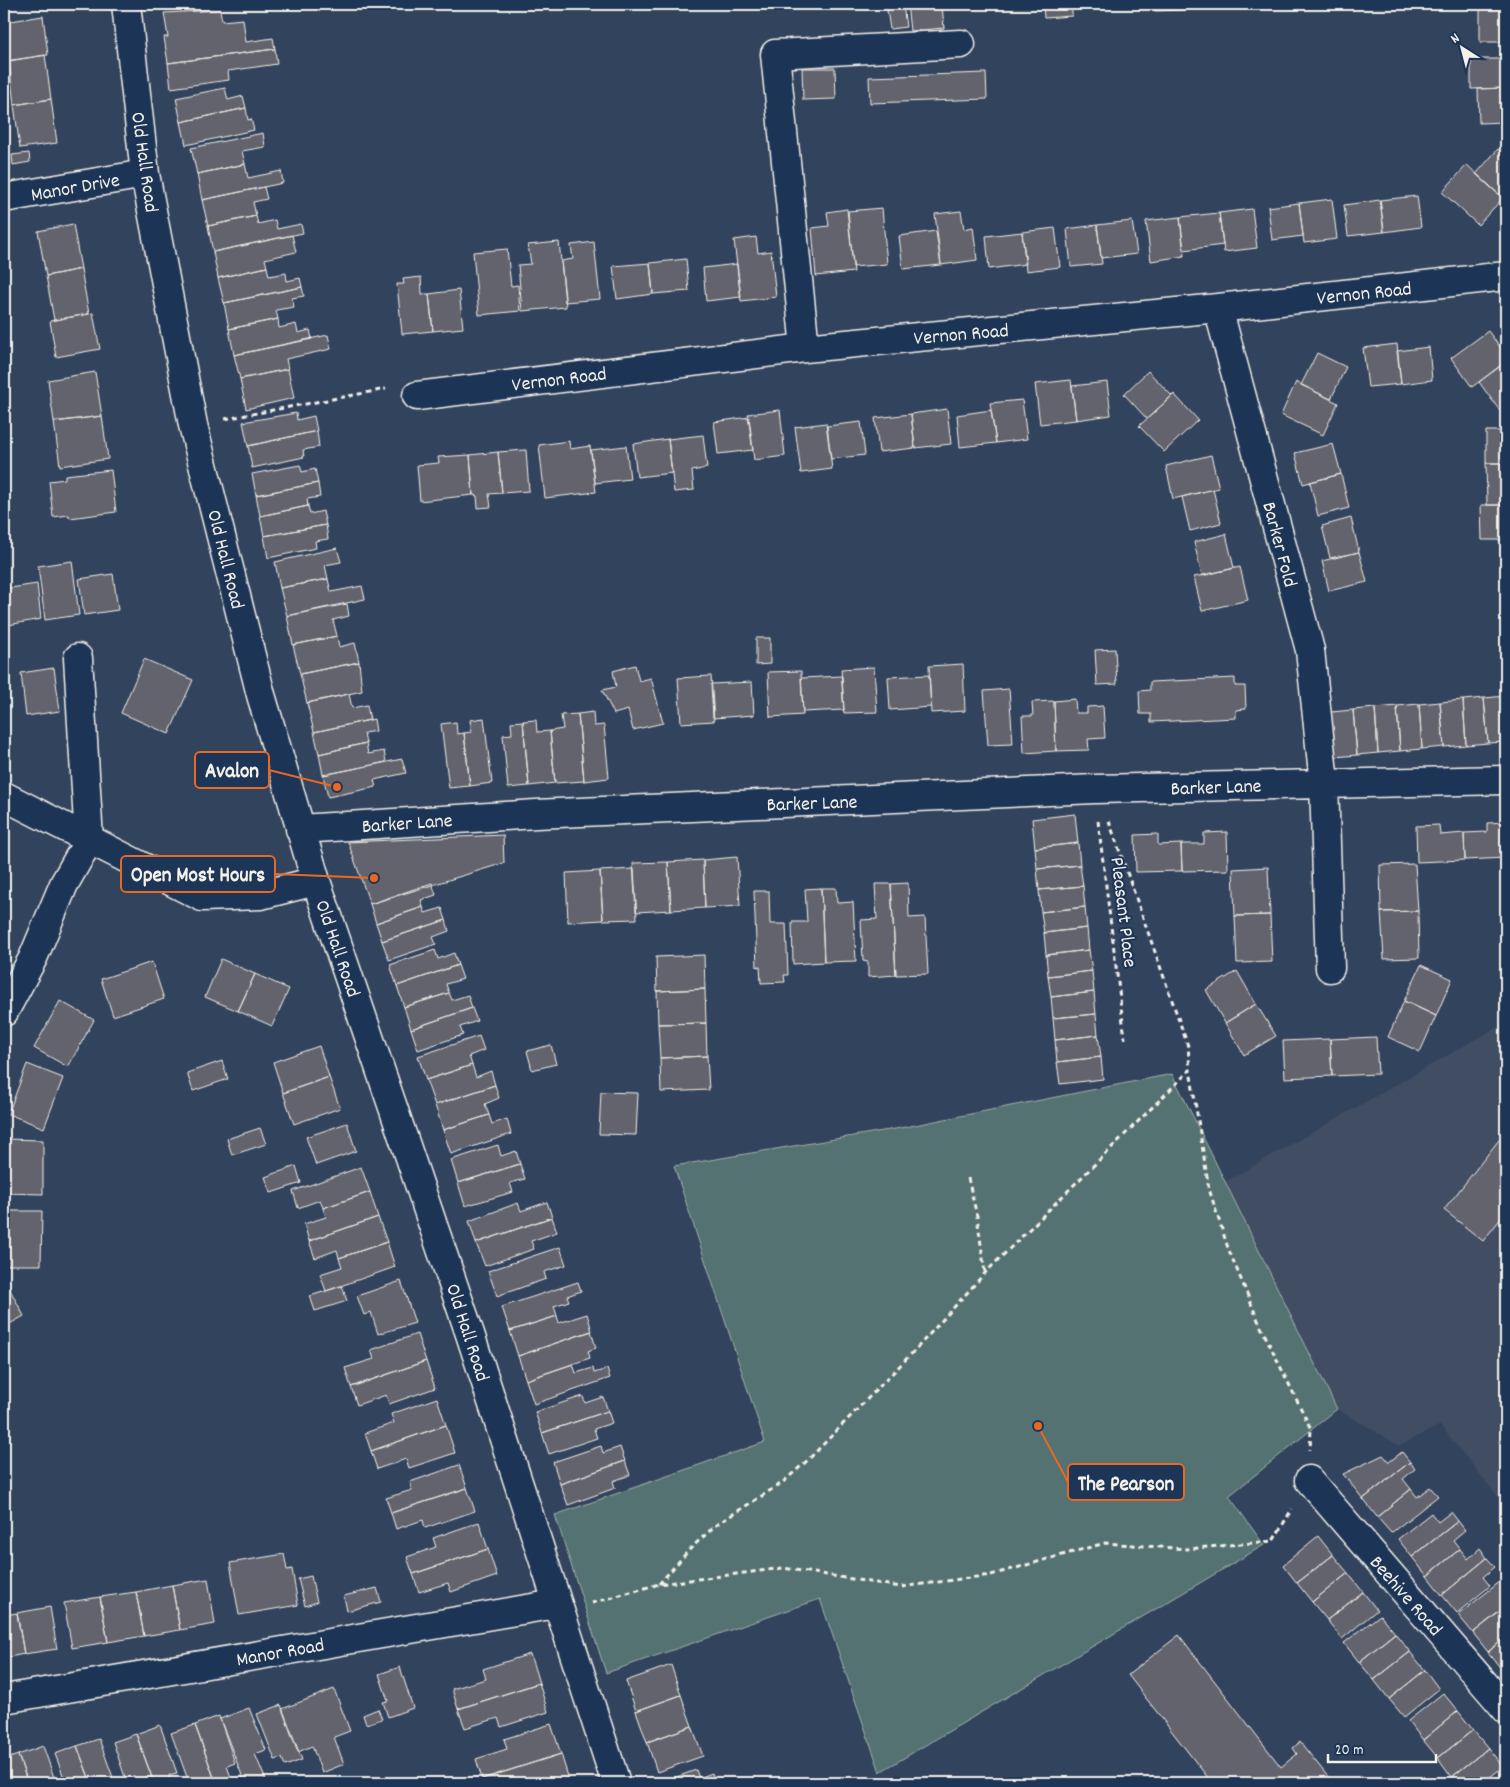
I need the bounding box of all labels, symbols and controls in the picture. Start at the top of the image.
north arrow [1438,22,1488,72]
text: N [1447,29,1464,49]
street label: Old Hall Road [122,110,164,215]
street label: Manor Drive [29,167,122,211]
street label: Vernon Road [1316,276,1413,314]
street label: Vernon Road [913,318,1010,354]
street label: Vernon Road [510,361,608,401]
street label: Barker Fold [1253,499,1303,591]
street label: Old Hall Road [198,507,250,612]
callout: Avalon [195,752,269,788]
text: Avalon [205,758,259,788]
street label: Barker Lane [1170,773,1262,805]
street label: Barker Lane [766,789,858,821]
street label: Barker Lane [361,808,454,842]
callout: Open Most Hours [121,856,275,892]
street label: Pleasant Place [1101,856,1143,969]
text: Open Most Hours [131,862,265,892]
street label: Old Hall Road [306,897,366,1001]
street label: Old Hall Road [437,1280,495,1385]
callout: The Pearson [1068,1464,1184,1500]
text: The Pearson [1078,1471,1174,1501]
street label: Beehive Road [1362,1550,1448,1644]
street label: Manor Road [234,1632,327,1675]
scale bar [1328,1732,1435,1764]
text: 20 m [1335,1740,1363,1762]

